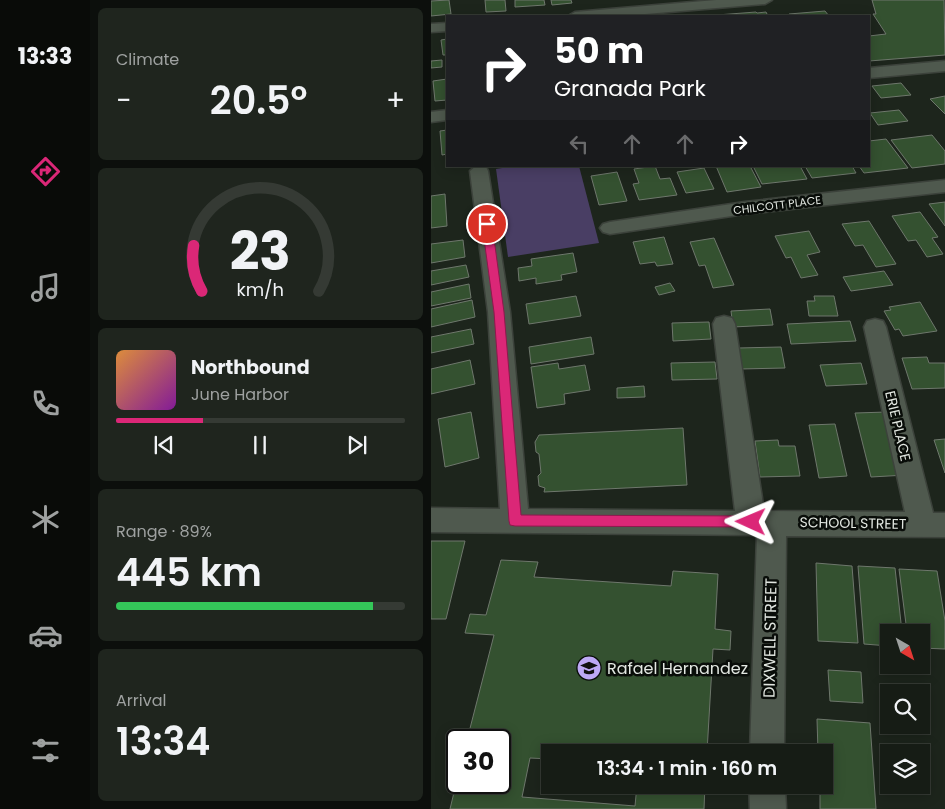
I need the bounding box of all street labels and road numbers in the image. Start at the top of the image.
street label: CHILCOTT PLACE [732,192,822,218]
street label: ERIE PLACE [880,389,916,463]
street label: SCHOOL STREET [799,512,907,534]
street label: DIXWELL STREET [757,577,783,698]

